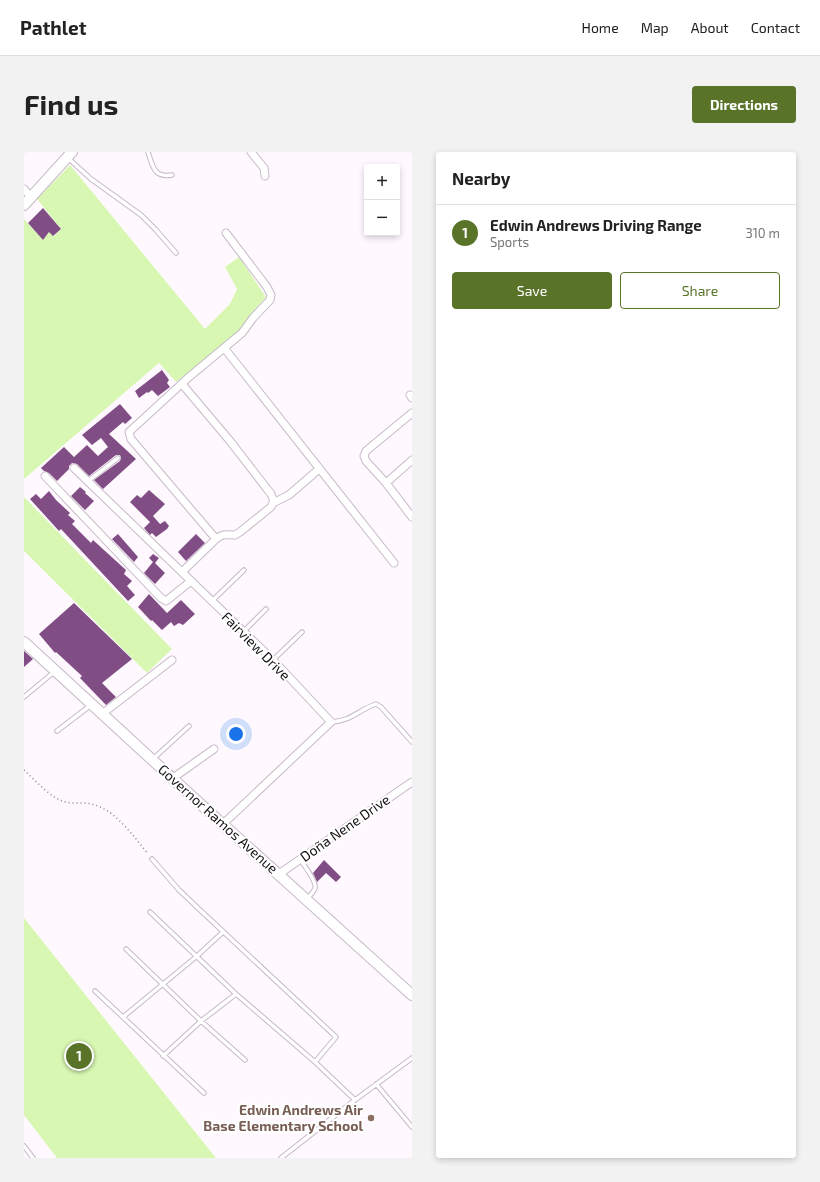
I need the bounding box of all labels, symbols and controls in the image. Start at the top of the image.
text: Pathlet [20,16,86,39]
text: Home [582,19,619,36]
text: Map [641,19,669,36]
text: About [691,19,729,36]
text: Contact [751,19,800,36]
button: Directions [692,86,796,123]
text: Find us [24,87,118,121]
map controls [364,164,400,236]
button: + [364,164,400,200]
text: Nearby [452,168,510,188]
button: − [364,200,400,236]
text: Edwin Andrews Driving Range [490,216,702,234]
text: 1 [462,225,468,241]
text: 310 m [745,225,780,241]
text: Sports [490,234,529,250]
button: Save [452,272,612,309]
button: Share [620,272,780,309]
street label: Fairview Drive [219,608,294,683]
your location [226,724,246,744]
street label: Governor Ramos Avenue [155,760,282,877]
street label: Doña Nene Drive [297,790,393,865]
pin: 1 [66,1041,92,1071]
place label: Edwin Andrews Air Base Elementary School [203,1101,363,1134]
marker: Edwin Andrews Air Base Elementary School [366,1113,376,1123]

